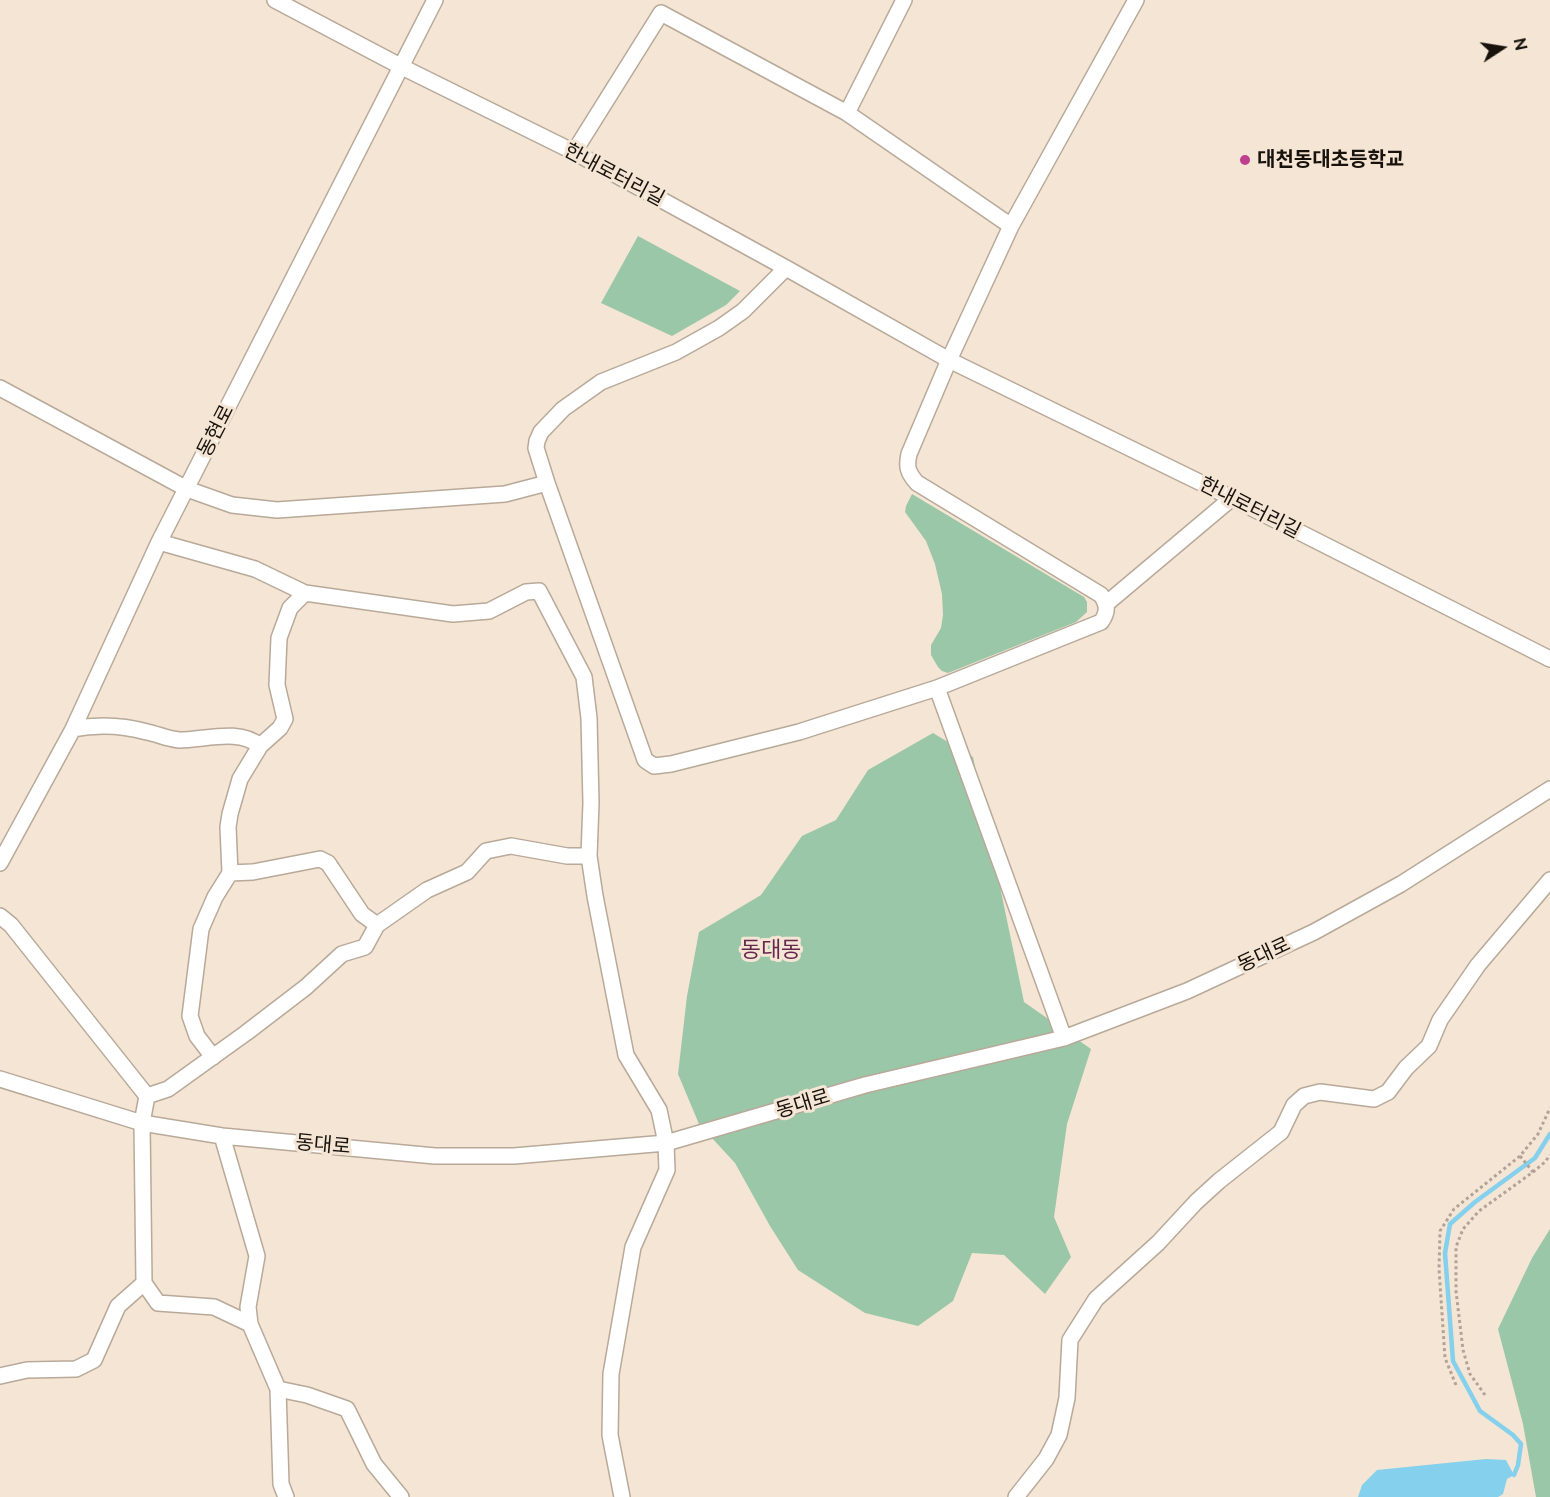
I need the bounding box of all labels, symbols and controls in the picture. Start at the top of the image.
north arrow [1472,18,1532,78]
text: N [1510,36,1531,52]
street label: 한내로터리길 [560,138,668,212]
place label: 대천동대초등학교 [1257,148,1404,172]
marker: 대천동대초등학교 [1238,153,1252,167]
street label: 동현로 [193,401,239,461]
street label: 한내로터리길 [1195,472,1305,544]
street label: 동대로 [1234,932,1294,978]
district label: 동대동 [741,937,801,963]
street label: 동대로 [773,1084,833,1124]
street label: 동대로 [294,1131,352,1159]

